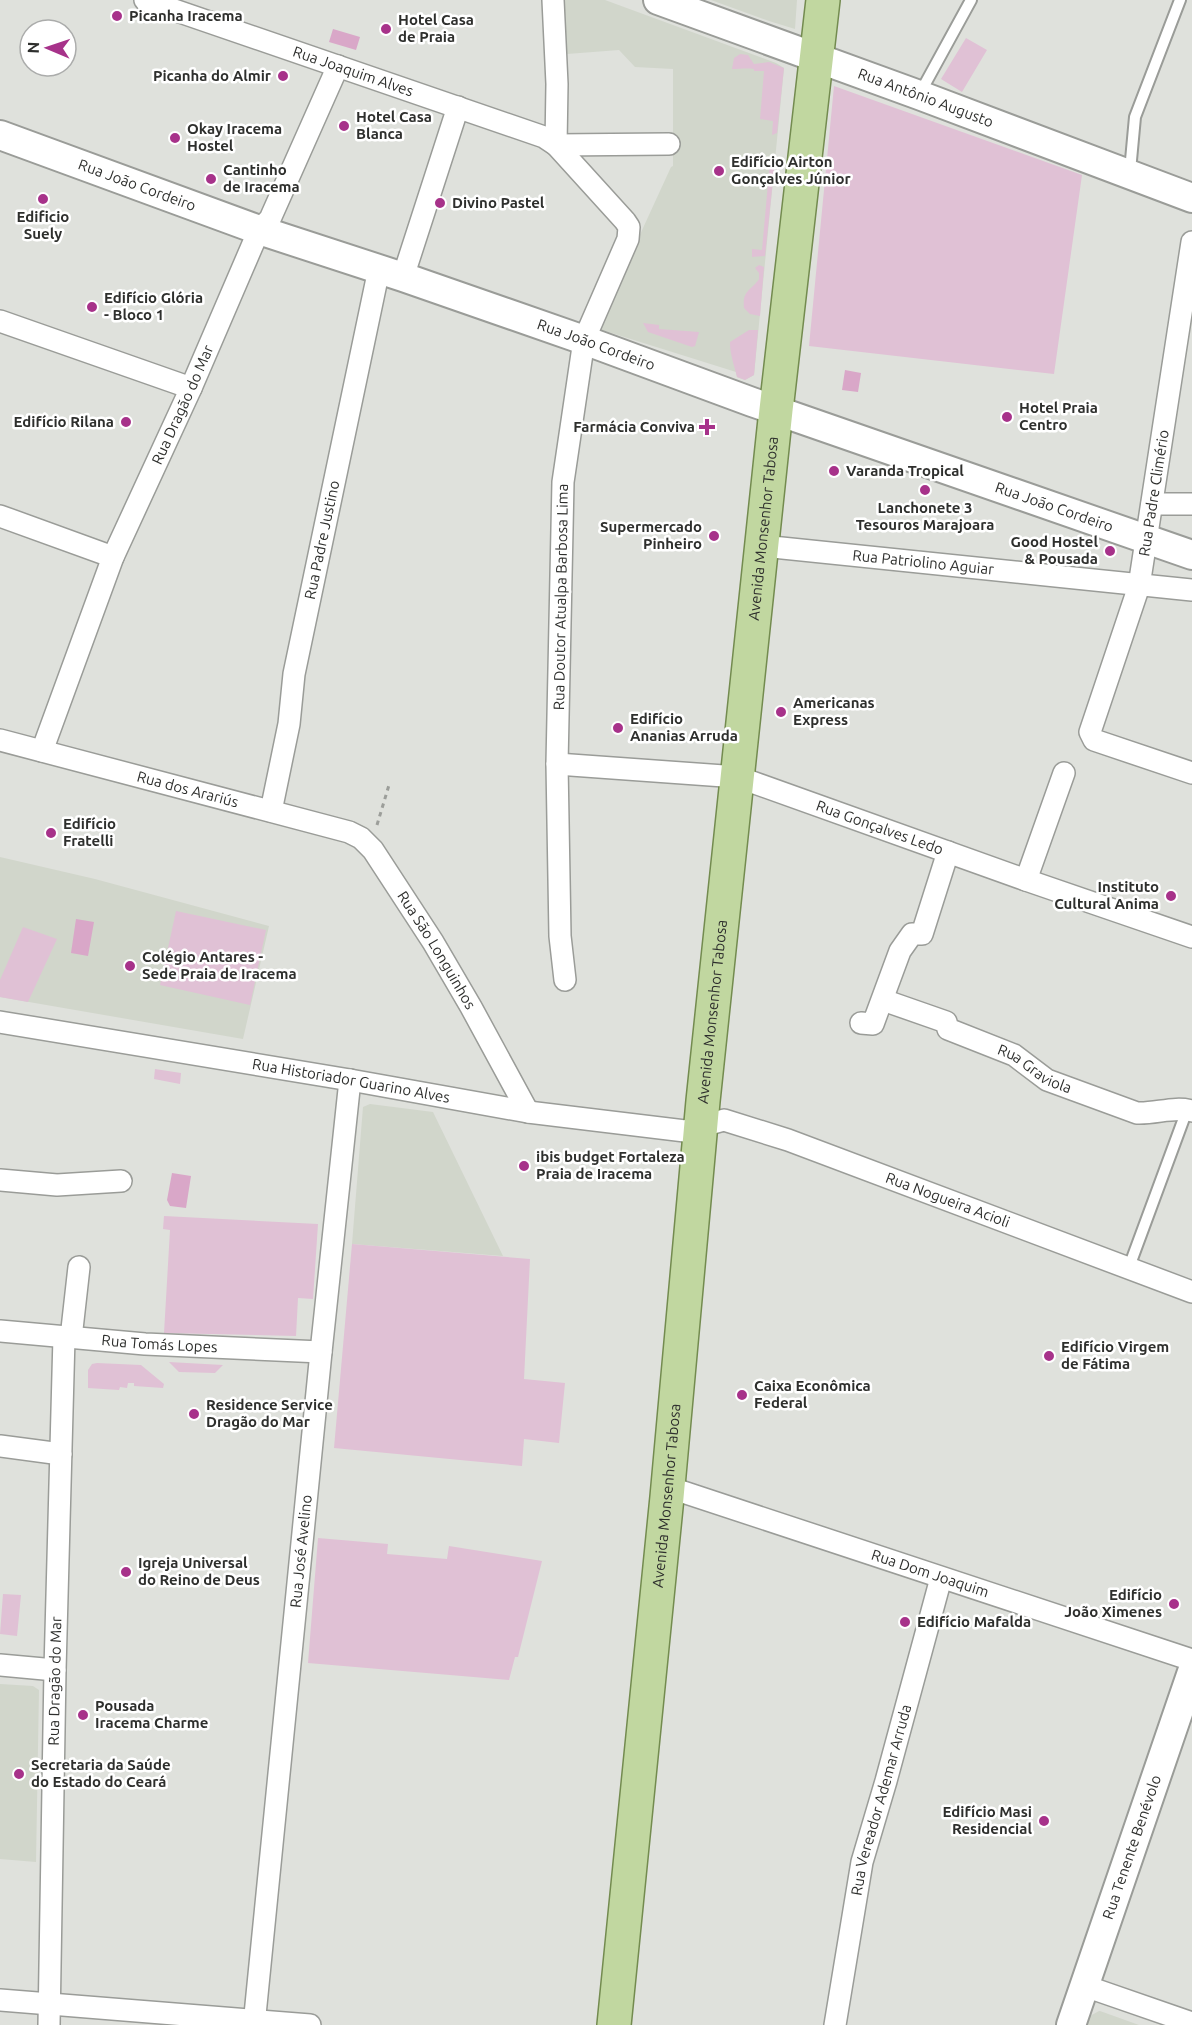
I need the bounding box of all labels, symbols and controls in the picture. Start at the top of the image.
place label: Picanha Iracema [129,7,243,24]
marker: Picanha Iracema [110,9,124,23]
place label: Hotel Casa de Praia [398,11,474,45]
north arrow [18,18,78,78]
marker: Hotel Casa de Praia [379,22,393,36]
text: N [24,41,42,54]
street label: Rua Joaquim Alves [291,42,416,99]
street label: Rua Antônio Augusto [856,65,996,130]
place label: Picanha do Almir [153,67,272,84]
marker: Picanha do Almir [276,69,290,83]
place label: Hotel Casa Blanca [356,108,432,142]
marker: Hotel Casa Blanca [337,119,351,133]
place label: Okay Iracema Hostel [187,120,282,154]
marker: Okay Iracema Hostel [168,131,182,145]
place label: Edifício Airton Gonçalves Júnior [731,153,852,188]
street label: Rua João Cordeiro [76,155,198,214]
place label: Cantinho de Iracema [223,161,300,195]
marker: Edifício Airton Gonçalves Júnior [712,164,726,178]
marker: Cantinho de Iracema [204,172,218,186]
marker: Edificio Suely [36,192,50,206]
place label: Divino Pastel [452,194,545,211]
marker: Divino Pastel [433,196,447,210]
place label: Edificio Suely [17,208,69,242]
place label: Edifício Glória - Bloco 1 [104,289,203,323]
marker: Edifício Glória - Bloco 1 [85,300,99,314]
street label: Rua João Cordeiro [535,315,657,373]
street label: Rua Dragão do Mar [148,342,217,467]
place label: Hotel Praia Centro [1019,399,1098,433]
marker: Hotel Praia Centro [1000,410,1014,424]
place label: Edifício Rilana [14,413,114,430]
marker: Edifício Rilana [119,415,133,429]
place label: Farmácia Conviva [573,418,695,435]
marker: Farmácia Conviva [700,420,714,434]
street label: Rua Padre Climério [1135,428,1172,557]
street label: Avenida Monsenhor Tabosa [745,436,781,621]
place label: Varanda Tropical [846,462,964,479]
marker: Varanda Tropical [827,464,841,478]
street label: Rua João Cordeiro [993,478,1116,535]
street label: Rua Padre Justino [301,479,342,601]
marker: Lanchonete 3 Tesouros Marajoara [918,483,932,497]
street label: Rua Doutor Atualpa Barbosa Lima [550,484,571,710]
place label: Lanchonete 3 Tesouros Marajoara [856,499,994,533]
place label: Supermercado Pinheiro [600,518,702,552]
marker: Supermercado Pinheiro [707,529,721,543]
place label: Good Hostel & Pousada [1011,533,1098,567]
marker: Good Hostel & Pousada [1103,544,1117,558]
street label: Rua Patriolino Aguiar [852,546,995,578]
place label: Americanas Express [793,694,875,728]
marker: Americanas Express [774,705,788,719]
place label: Edifício Ananias Arruda [630,710,738,744]
marker: Edifício Ananias Arruda [611,721,625,735]
street label: Rua dos Arariús [135,767,240,810]
street label: Rua Gonçalves Ledo [814,797,946,858]
place label: Edifício Fratelli [63,815,116,849]
marker: Edifício Fratelli [44,826,58,840]
place label: Instituto Cultural Anima [1054,878,1159,912]
street label: Rua São Longuinhos [394,888,479,1012]
marker: Instituto Cultural Anima [1164,889,1178,903]
street label: Avenida Monsenhor Tabosa [694,919,730,1105]
place label: Colégio Antares - Sede Praia de Iracema [142,948,297,982]
marker: Colégio Antares - Sede Praia de Iracema [123,959,137,973]
street label: Rua Graviola [995,1040,1074,1096]
street label: Rua Historiador Guarino Alves [251,1055,451,1106]
place label: ibis budget Fortaleza Praia de Iracema [536,1148,685,1182]
marker: ibis budget Fortaleza Praia de Iracema [517,1159,531,1173]
street label: Rua Nogueira Acioli [883,1169,1012,1231]
street label: Rua Tomás Lopes [101,1331,218,1355]
place label: Edifício Virgem de Fátima [1061,1338,1169,1372]
marker: Edifício Virgem de Fátima [1042,1349,1056,1363]
place label: Caixa Econômica Federal [754,1377,871,1411]
marker: Caixa Econômica Federal [735,1388,749,1402]
place label: Residence Service Dragão do Mar [206,1396,333,1430]
street label: Avenida Monsenhor Tabosa [649,1403,683,1588]
marker: Residence Service Dragão do Mar [187,1407,201,1421]
street label: Rua José Avelino [287,1494,315,1609]
street label: Rua Dom Joaquim [869,1546,991,1600]
place label: Igreja Universal do Reino de Deus [138,1554,260,1588]
marker: Igreja Universal do Reino de Deus [119,1565,133,1579]
place label: Edifício João Ximenes [1064,1586,1162,1620]
marker: Edifício João Ximenes [1167,1597,1181,1611]
place label: Edifício Mafalda [917,1613,1031,1630]
marker: Edifício Mafalda [898,1615,912,1629]
street label: Rua Dragão do Mar [45,1616,64,1746]
place label: Pousada Iracema Charme [95,1697,208,1731]
street label: Rua Vereador Ademar Arruda [848,1702,914,1897]
marker: Pousada Iracema Charme [76,1708,90,1722]
place label: Secretaria da Saúde do Estado do Ceará [31,1756,171,1790]
marker: Secretaria da Saúde do Estado do Ceará [12,1767,26,1781]
street label: Rua Tenente Benévolo [1099,1773,1164,1921]
place label: Edifício Masi Residencial [943,1803,1032,1837]
marker: Edifício Masi Residencial [1037,1814,1051,1828]

